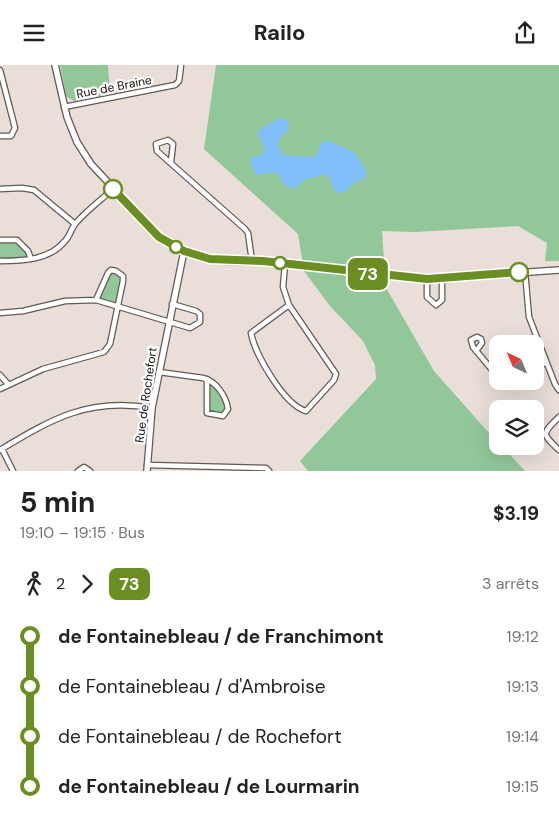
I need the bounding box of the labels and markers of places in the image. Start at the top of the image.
unlabelled marker [103,179,123,199]
unlabelled marker [169,240,183,254]
unlabelled marker [273,256,287,270]
unlabelled marker [509,262,529,282]

